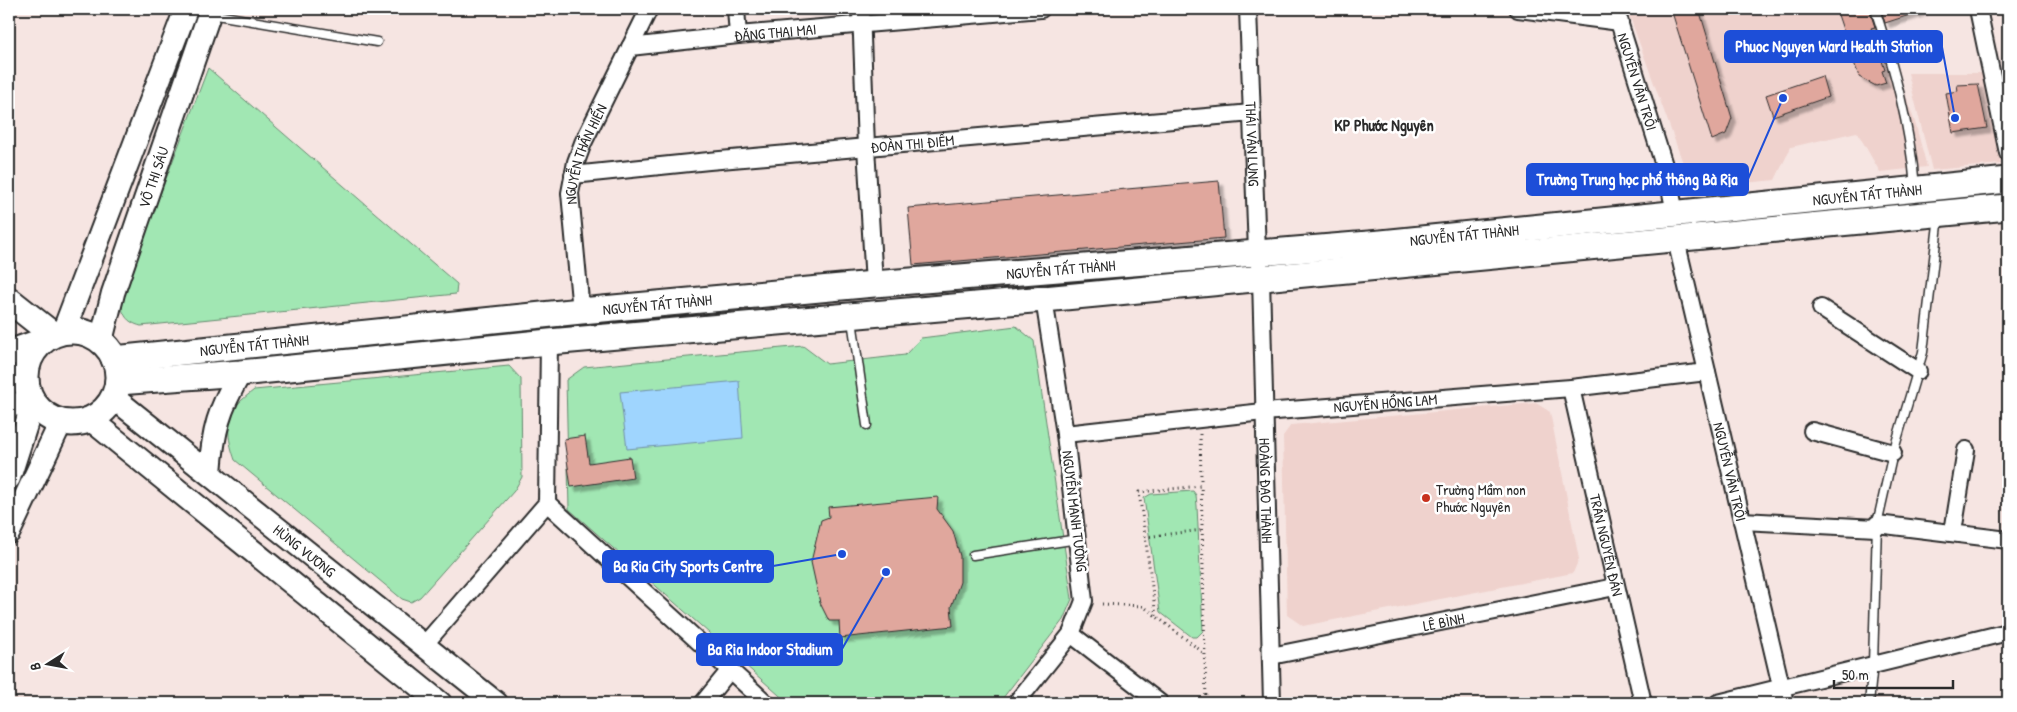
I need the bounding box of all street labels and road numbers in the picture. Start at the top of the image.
street label: ĐẶNG THAI MAI [733,18,817,46]
street label: NGUYỄN VĂN TRỖI [1613,30,1663,133]
street label: NGUYỄN THẦN HIẾN [559,100,611,206]
street label: THÁI VĂN LUNG [1241,101,1265,187]
street label: ĐOÀN THỊ ĐIỂM [870,129,955,157]
street label: VÕ THỊ SÁU [133,144,173,211]
street label: NGUYỄN TẤT THÀNH [1812,178,1923,210]
street label: NGUYỄN TẤT THÀNH [1409,219,1520,251]
street label: NGUYỄN TẤT THÀNH [1005,254,1116,284]
street label: NGUYỄN TẤT THÀNH [602,289,713,319]
street label: NGUYỄN TẤT THÀNH [199,329,310,361]
street label: NGUYỄN HỒNG LAM [1333,388,1438,417]
street label: NGUYỄN VĂN TRỖI [1709,420,1752,523]
street label: HOÀNG ĐẠO THÀNH [1255,438,1278,543]
street label: NGUYỄN MẠNH TƯỜNG [1057,449,1093,573]
street label: TRẦN NGUYÊN ĐÁN [1585,492,1629,598]
street label: HÙNG VƯƠNG [269,519,341,582]
street label: LÊ BÌNH [1421,607,1466,636]

